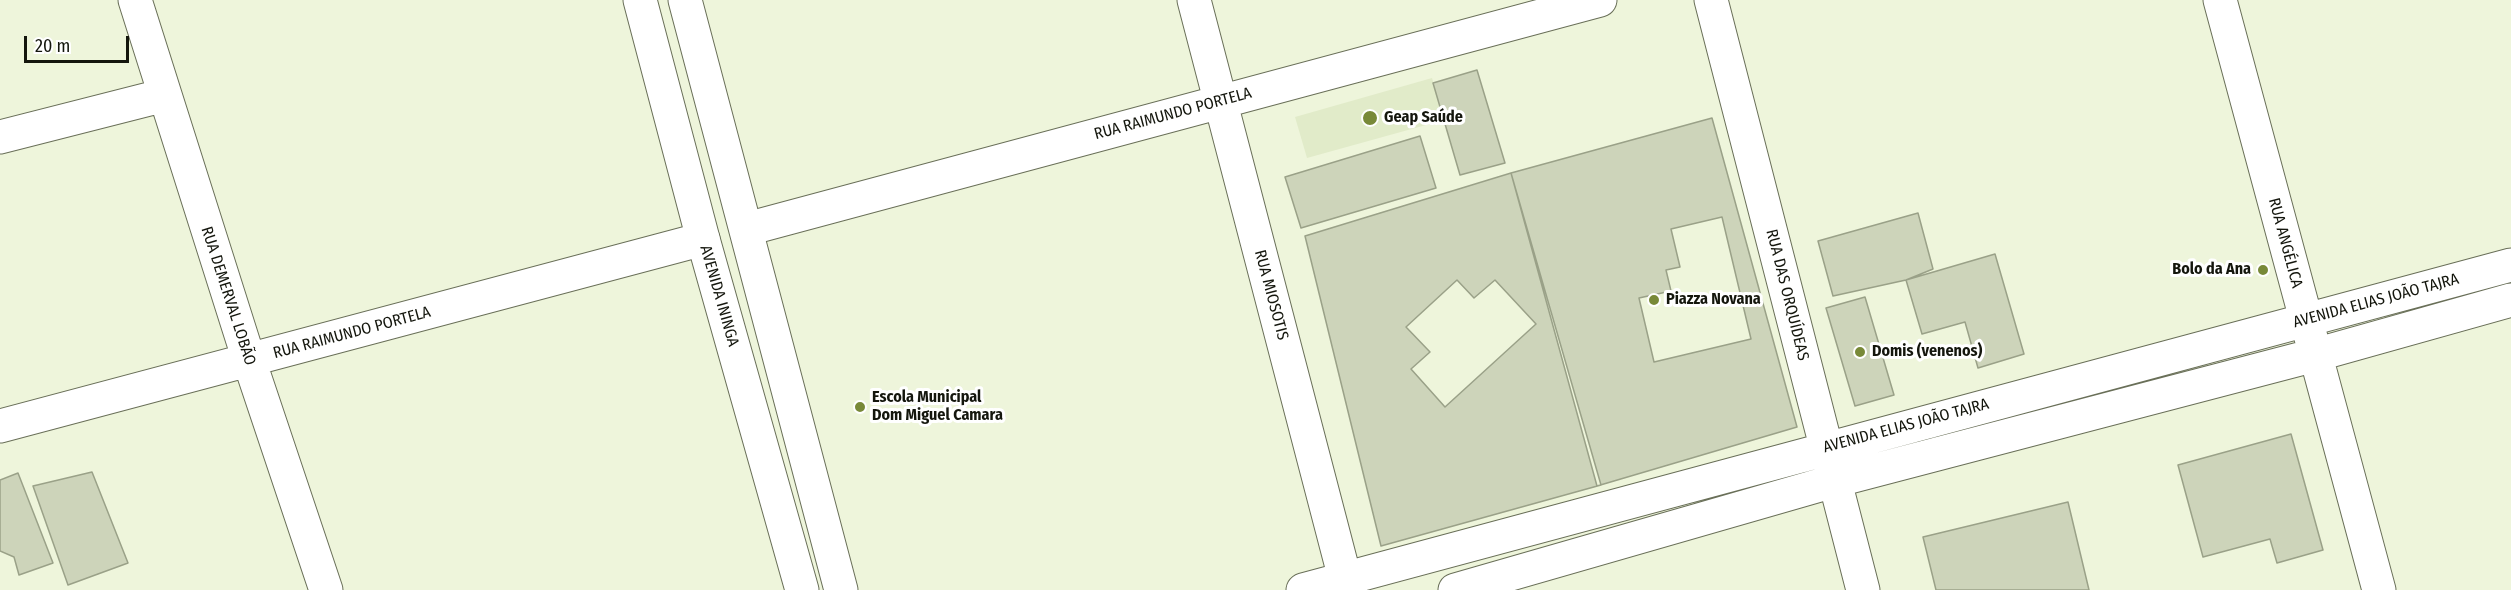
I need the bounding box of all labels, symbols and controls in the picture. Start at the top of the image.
scale bar [27,24,132,62]
text: 20 m [35,35,70,57]
street label: RUA RAIMUNDO PORTELA [1092,84,1254,144]
place label: Geap Saúde [1384,108,1463,128]
marker: Geap Saúde [1361,109,1379,127]
street label: RUA ANGÉLICA [2264,196,2306,290]
street label: RUA DEMERVAL LOBÃO [196,224,260,368]
street label: RUA DAS ORQUÍDEAS [1761,227,1813,363]
street label: AVENIDA ININGA [695,243,743,349]
street label: RUA MIOSOTIS [1250,248,1292,342]
place label: Bolo da Ana [2172,260,2251,280]
marker: Bolo da Ana [2256,263,2270,277]
street label: AVENIDA ELIAS JOÃO TAJRA [2291,270,2461,332]
place label: Piazza Novana [1666,290,1761,310]
marker: Piazza Novana [1647,293,1661,307]
street label: RUA RAIMUNDO PORTELA [271,303,433,363]
place label: Domis (venenos) [1872,342,1982,362]
marker: Domis (venenos) [1853,345,1867,359]
place label: Escola Municipal Dom Miguel Camara [872,388,1003,426]
street label: AVENIDA ELIAS JOÃO TAJRA [1821,395,1991,457]
marker: Escola Municipal Dom Miguel Camara [853,400,867,414]

